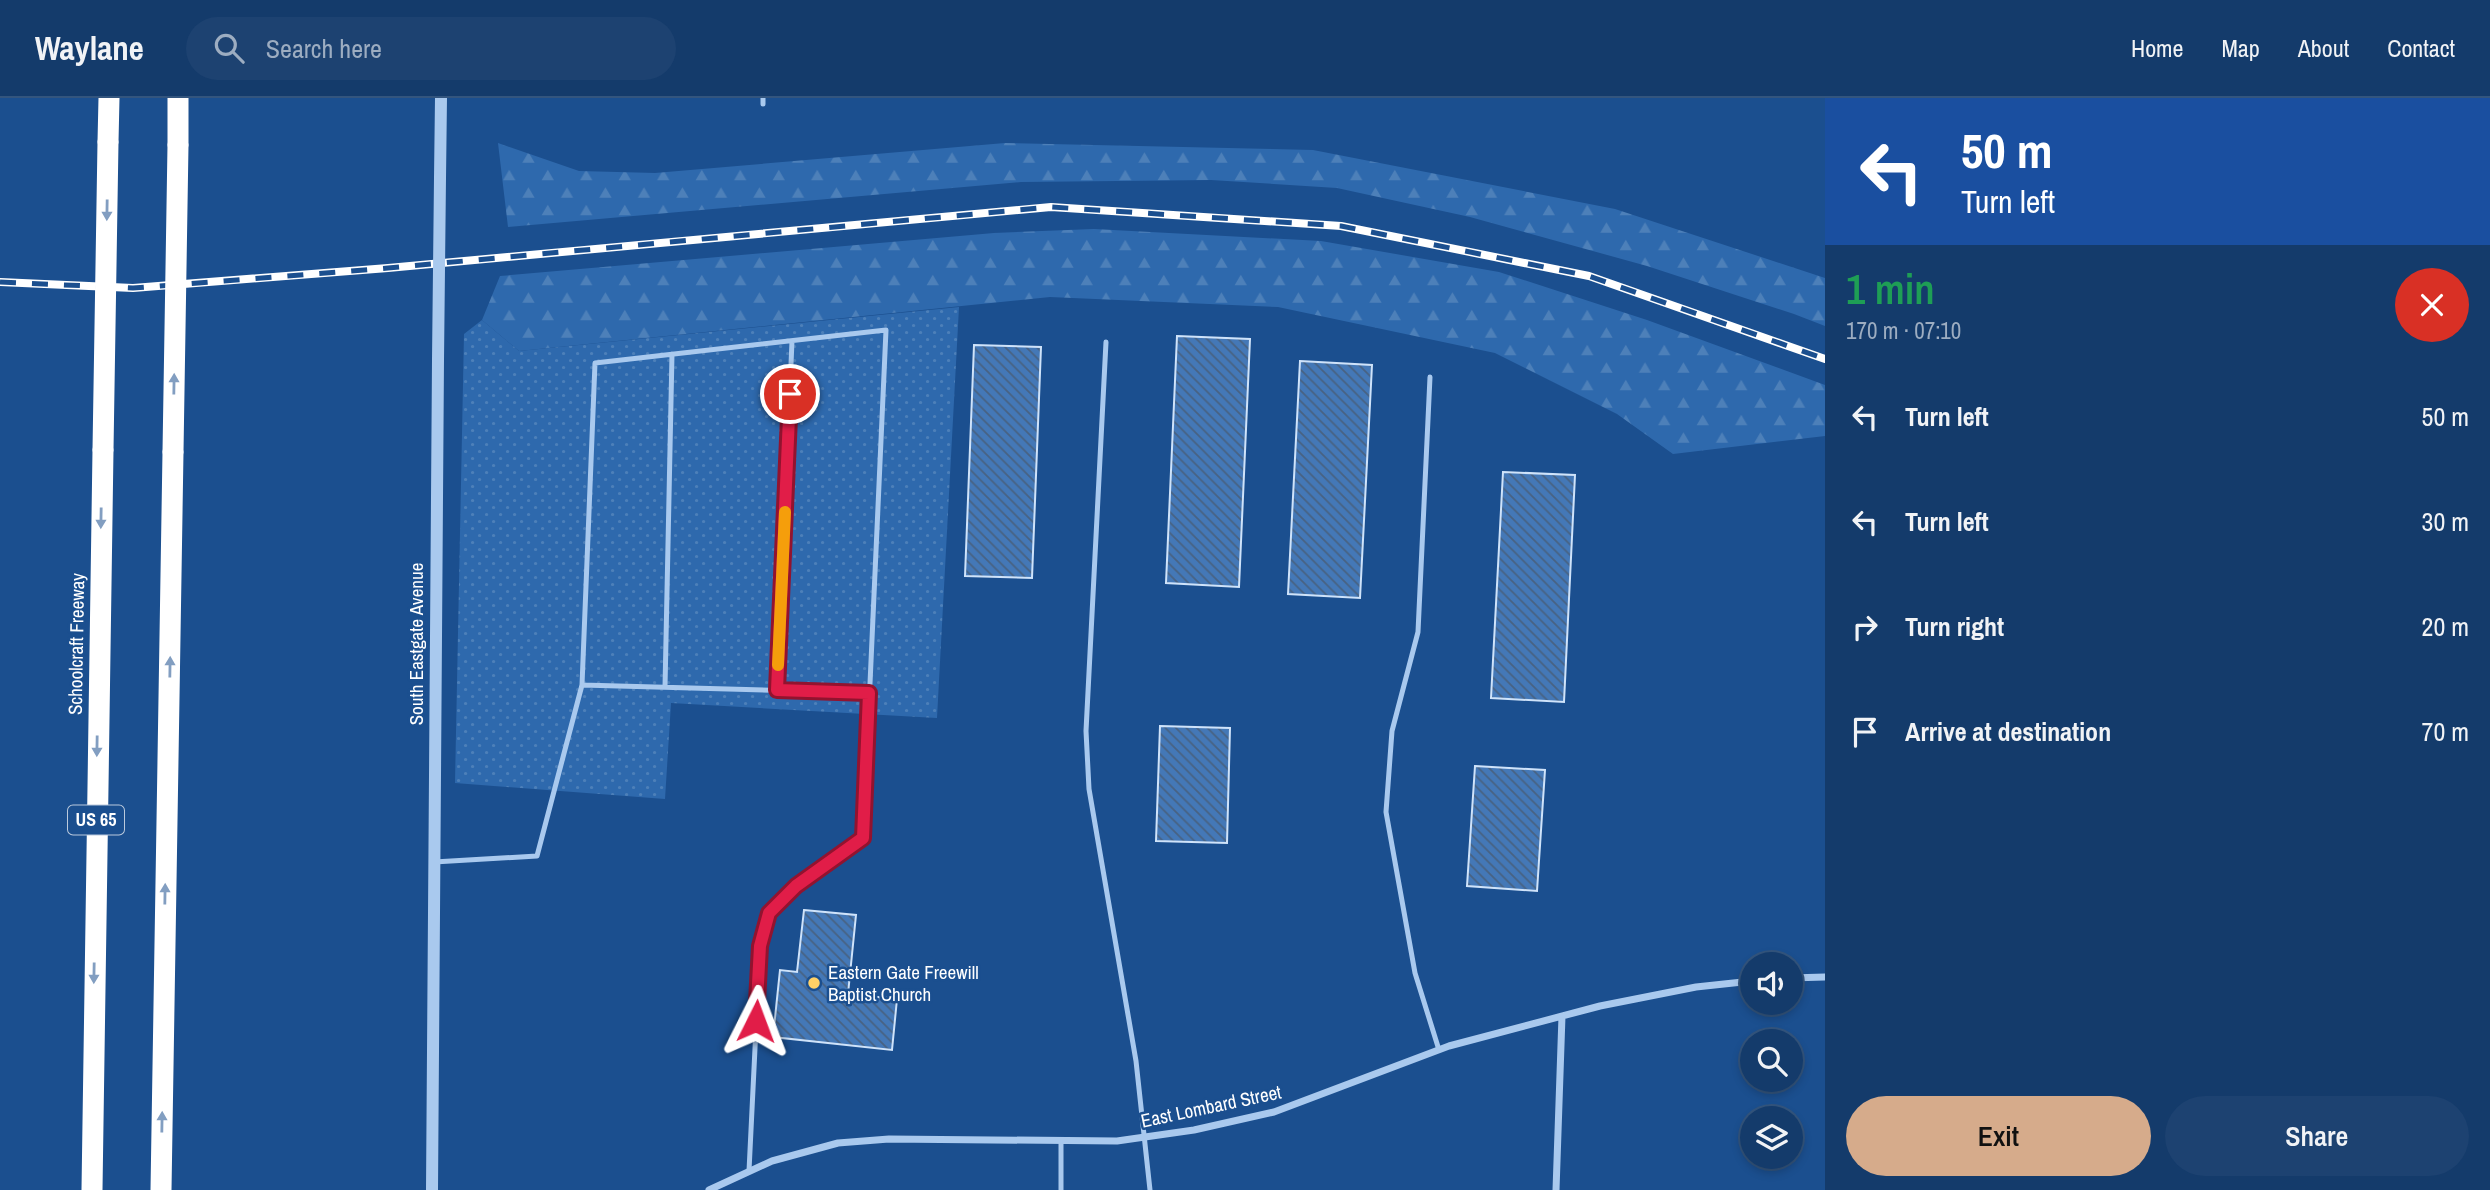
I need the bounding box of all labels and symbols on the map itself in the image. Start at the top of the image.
one-way arrow [101,200,113,222]
pin [760,364,820,424]
one-way arrow [168,372,180,394]
one-way arrow [96,507,107,529]
street label: South Eastgate Avenue [403,563,429,725]
street label: Schoolcraft Freeway [62,573,90,715]
one-way arrow [164,656,176,678]
one-way arrow [92,735,103,757]
road number: US 65 [68,806,124,834]
one-way arrow [160,883,171,905]
place label: Eastern Gate Freewill Baptist Church [828,959,979,1007]
one-way arrow [88,962,100,984]
marker: Eastern Gate Freewill Baptist Church [806,975,822,991]
position arrow [719,984,793,1058]
street label: East Lombard Street [1138,1078,1284,1134]
one-way arrow [156,1111,168,1133]

